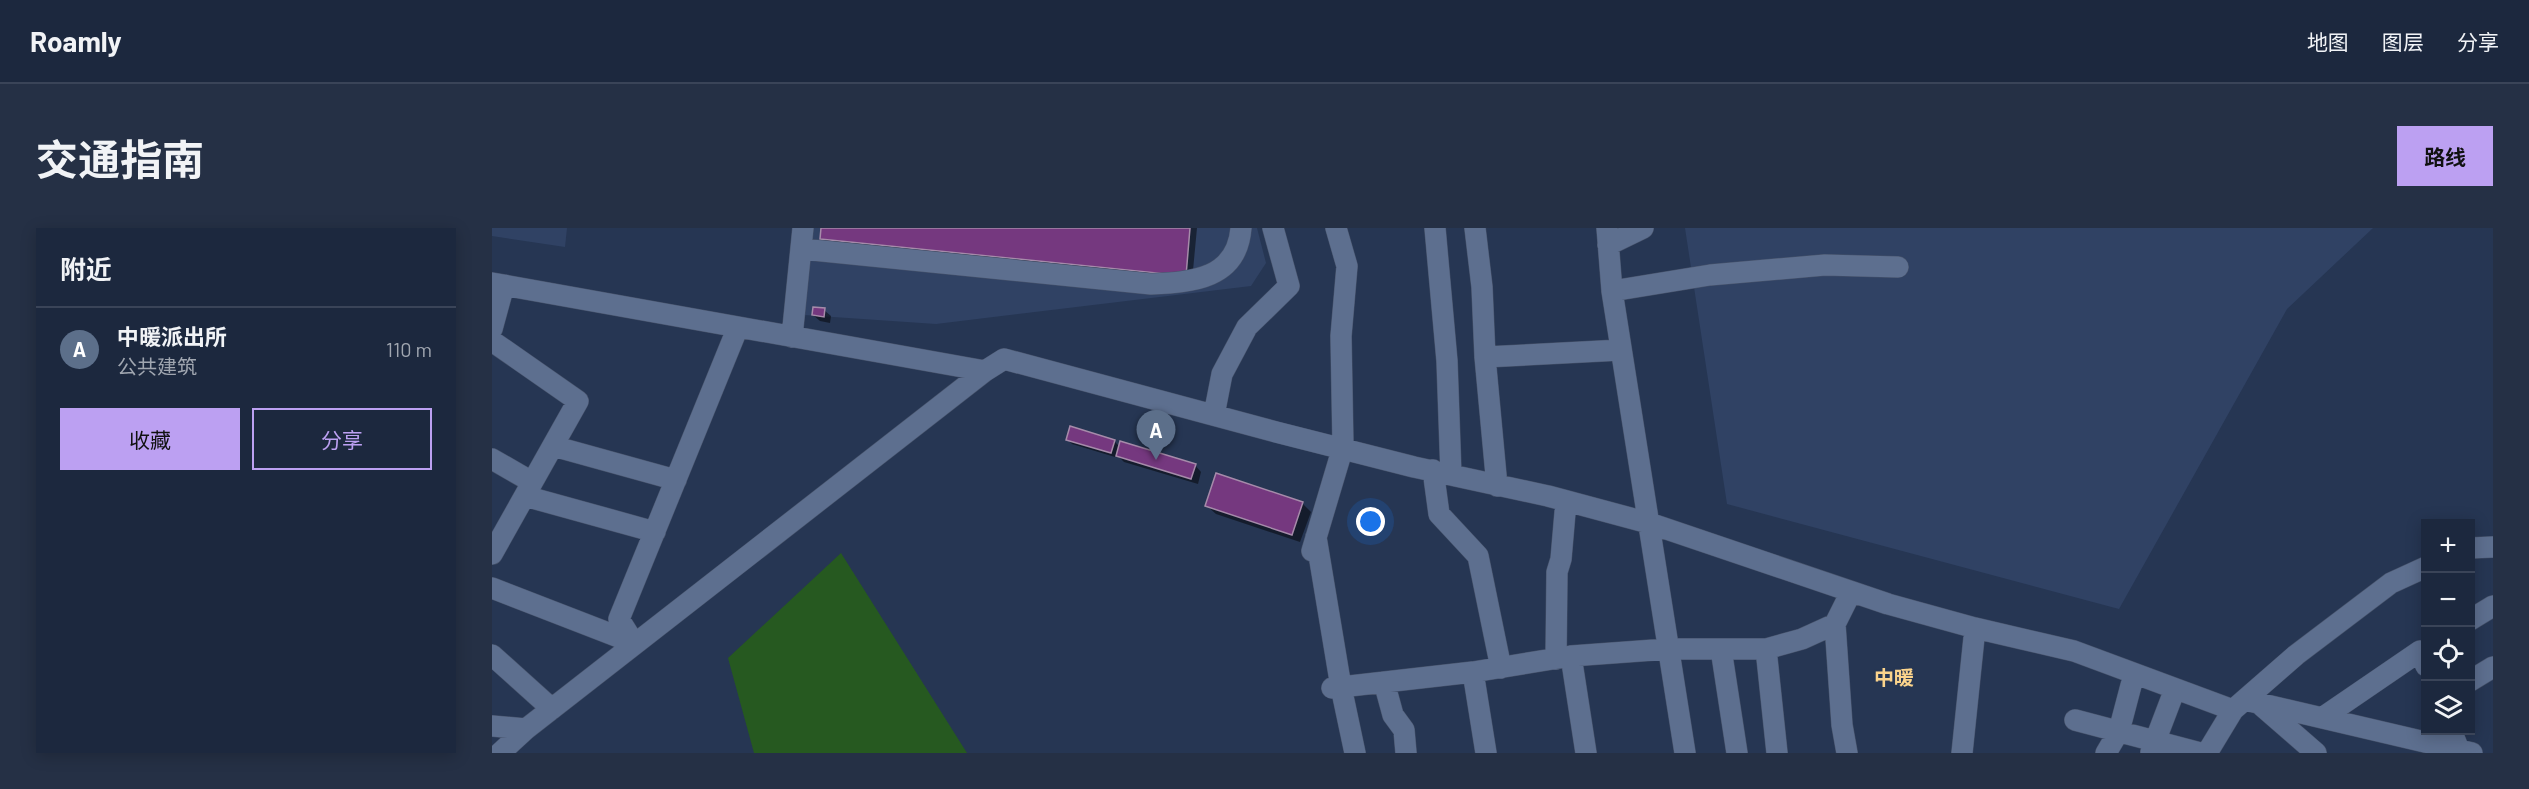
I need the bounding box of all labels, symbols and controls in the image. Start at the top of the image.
text: Roamly [30,24,122,58]
text: 地图 [2307,29,2349,54]
text: 图层 [2382,29,2424,54]
text: 分享 [2457,29,2499,54]
button: 路线 [2397,126,2493,186]
text: 交通指南 [36,133,204,183]
text: 附近 [60,253,112,284]
text: 中暖派出所 [117,323,227,349]
text: A [73,337,86,361]
text: 110 m [386,337,432,361]
text: 公共建筑 [117,354,197,378]
button: 收藏 [60,408,240,470]
button: 分享 [252,408,432,470]
pin: A [1136,410,1176,460]
your location [1356,507,1385,536]
map controls [2421,519,2475,735]
button: + [2421,519,2475,573]
button: − [2421,573,2475,627]
button: locate [2421,627,2475,681]
district label: 中暖 [1874,665,1914,689]
button: layers [2421,681,2475,735]

